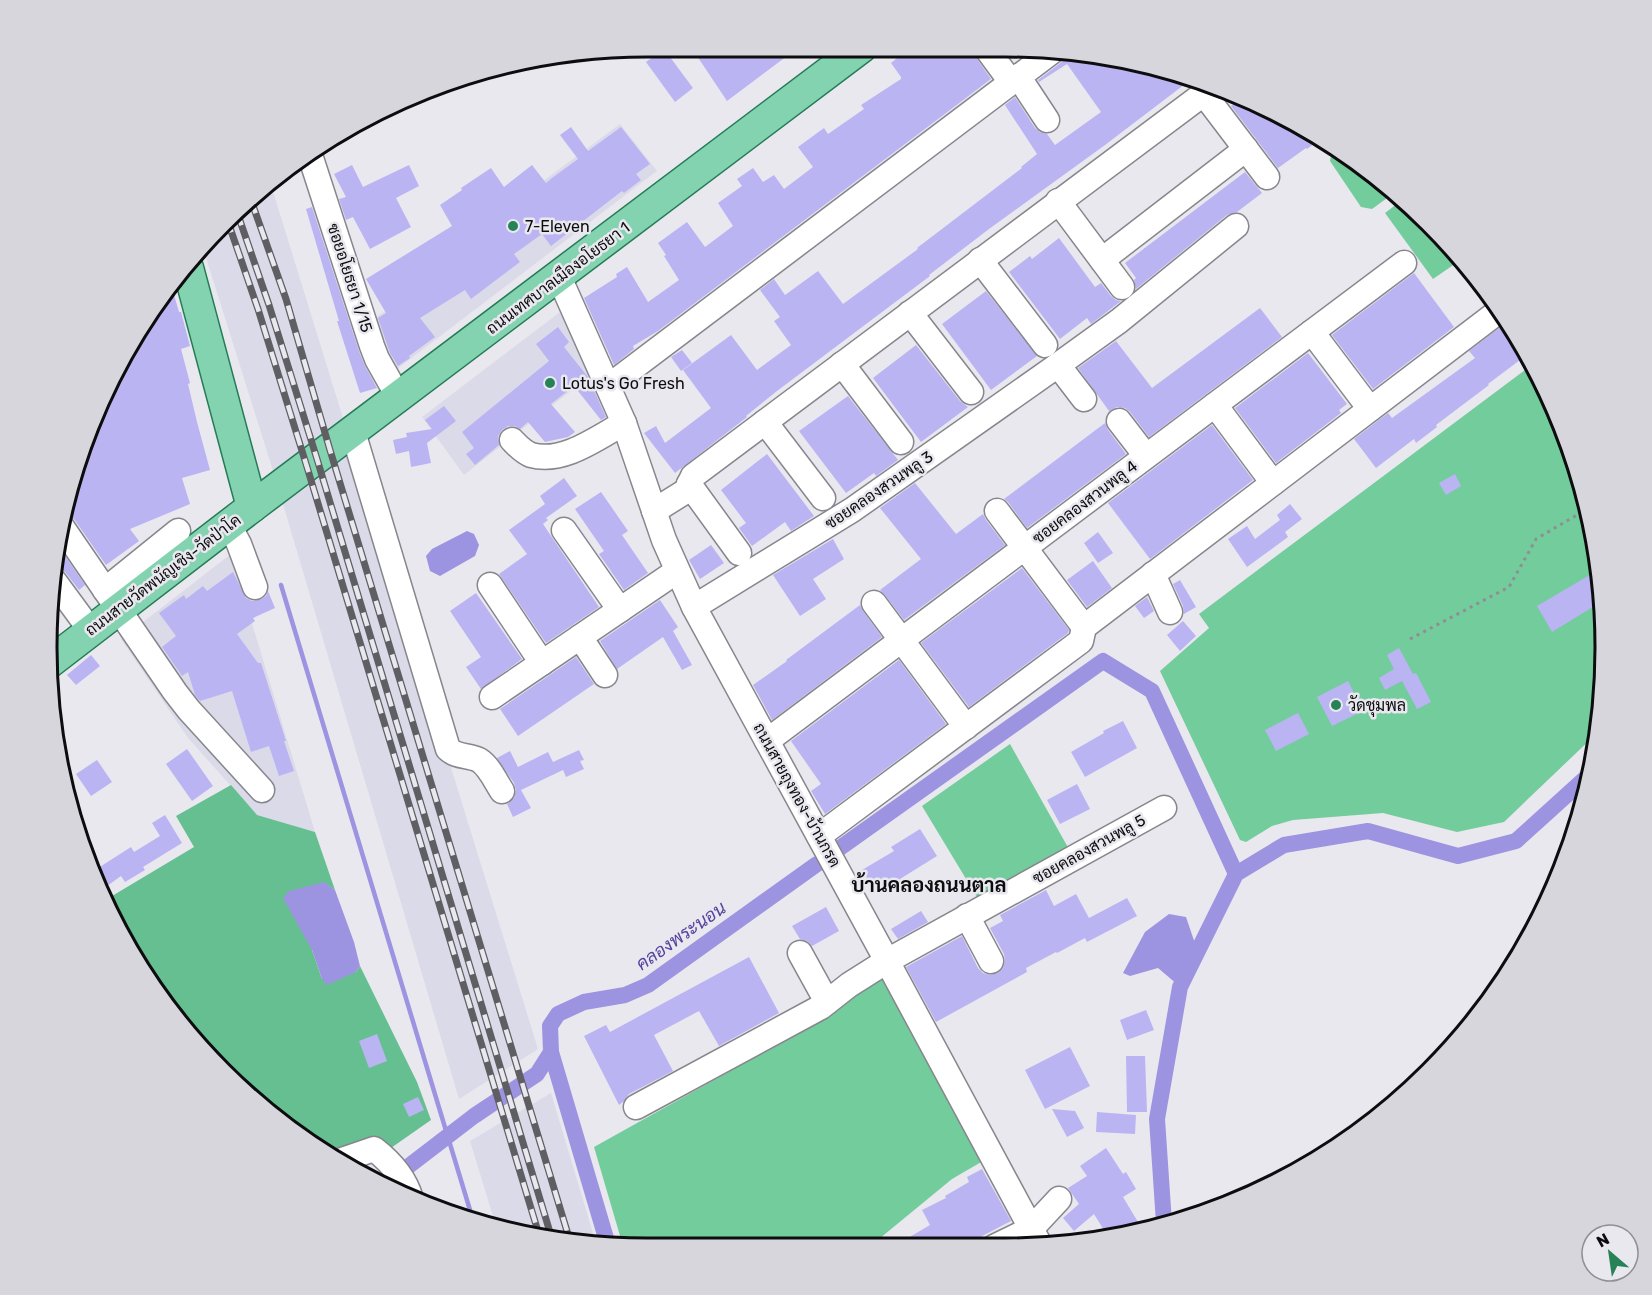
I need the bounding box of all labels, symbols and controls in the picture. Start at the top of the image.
street label: ถนนเทศบาลเมืองอโยธยา 1 [481,216,633,338]
place label: 7-Eleven [525,217,590,236]
marker: 7-Eleven [506,219,520,233]
street label: ซอยอโยธยา 1/15 [323,221,378,335]
place label: Lotus's Go Fresh [562,374,685,393]
marker: Lotus's Go Fresh [543,376,557,390]
street label: ซอยคลองสวนพลู 3 [821,447,938,535]
street label: ซอยคลองสวนพลู 4 [1029,456,1142,549]
street label: ถนนสายวัดพนัญเชิง-วัดป่าโค [80,509,245,640]
place label: วัดชุมพล [1348,695,1406,717]
marker: วัดชุมพล [1329,698,1343,712]
street label: ถนนสายถุงทอง-บ้านกรด [748,719,845,871]
street label: ซอยคลองสวนพลู 5 [1029,810,1150,890]
district label: บ้านคลองถนนตาล [851,872,1007,897]
water label: คลองพระนอน [632,897,731,975]
north arrow [1580,1223,1640,1283]
text: N [1593,1229,1613,1251]

